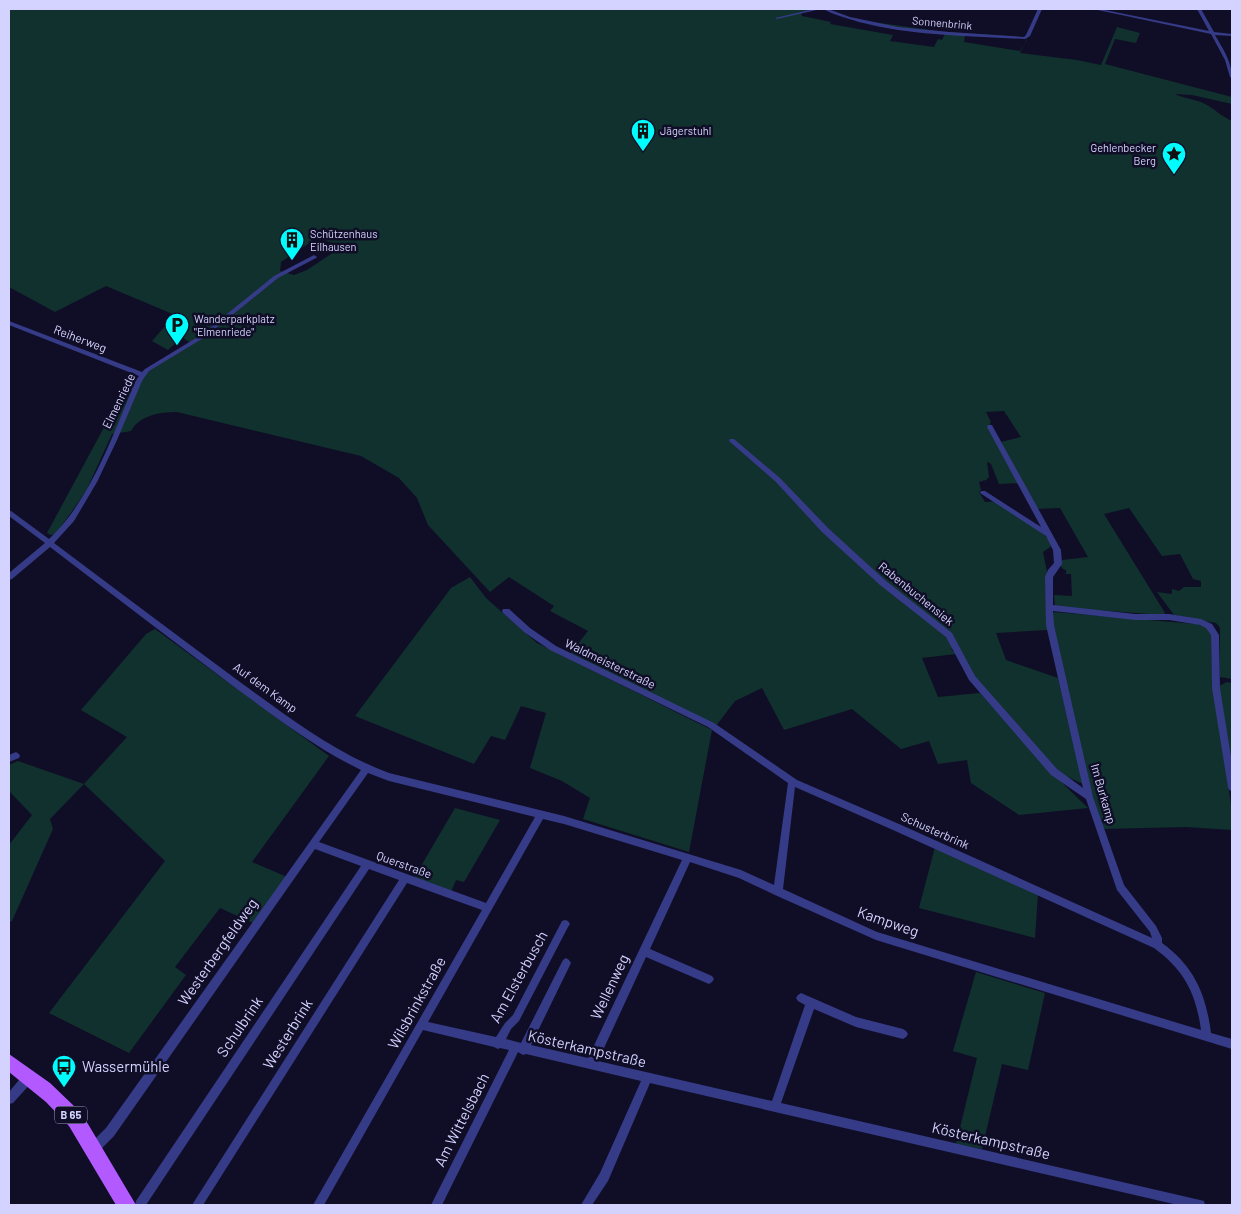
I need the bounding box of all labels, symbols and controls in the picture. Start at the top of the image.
street label: Sonnenbrink [911,13,973,32]
building icon: Jägerstuhl [630,118,656,152]
place label: Jägerstuhl [660,124,711,137]
place label: Gehlenbecker Berg [1090,141,1156,167]
place icon: Gehlenbecker Berg [1161,141,1187,175]
building icon: Schützenhaus Eilhausen [279,227,305,261]
place label: Schützenhaus Eilhausen [310,227,377,253]
parking icon: Wanderparkplatz "Elmenriede" [164,312,190,346]
place label: Wanderparkplatz "Elmenriede" [194,312,275,338]
street label: Reiherweg [52,322,109,355]
street label: Elmenriede [99,371,137,430]
street label: Rabenbuchensiek [876,559,957,628]
street label: Waldmeisterstraße [563,635,658,691]
street label: Auf dem Kamp [231,659,300,715]
street label: Im Burkamp [1089,762,1119,826]
street label: Schusterbrink [899,809,972,851]
street label: Querstraße [375,848,434,881]
street label: Westerbergfeldweg [174,894,261,1008]
street label: Kampweg [855,902,921,940]
street label: Am Elsterbusch [485,927,551,1026]
street label: Wellenweg [586,951,632,1022]
street label: Wilsbrinkstraße [383,953,449,1052]
street label: Schulbrink [212,992,266,1060]
street label: Westerbrink [259,995,316,1072]
street label: Kösterkampstraße [526,1026,648,1070]
bus stop icon: Wassermühle [51,1054,77,1088]
place label: Wassermühle [82,1057,170,1075]
street label: Am Wittelsbach [430,1070,492,1169]
road number: B 65 [55,1106,87,1124]
street label: Kösterkampstraße [930,1118,1052,1162]

